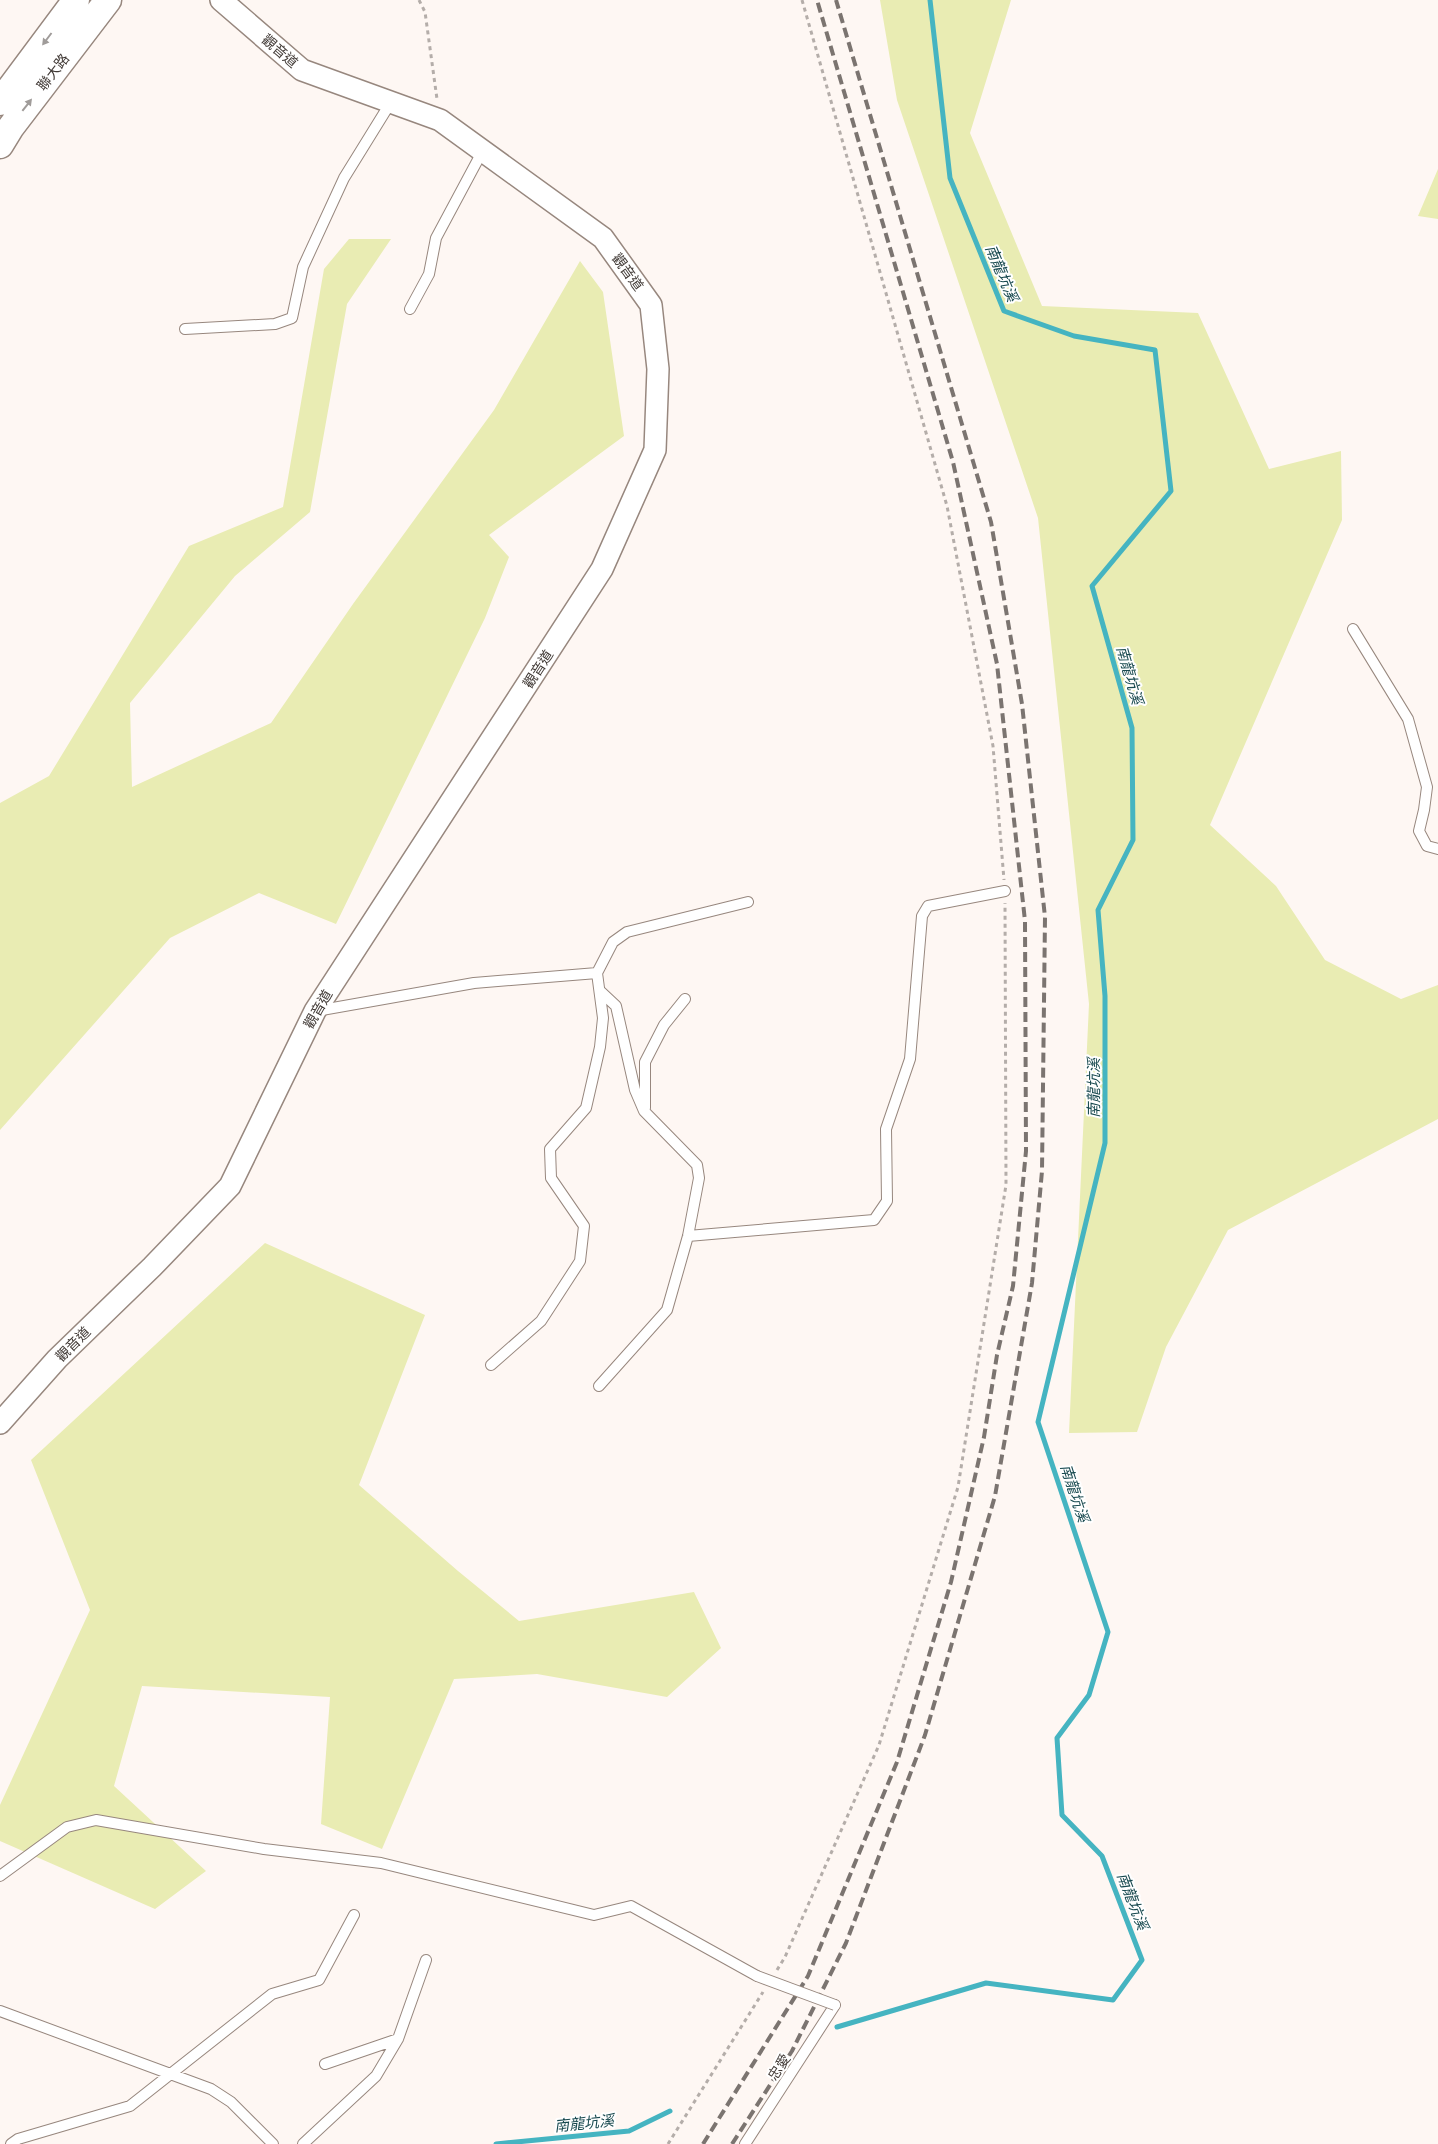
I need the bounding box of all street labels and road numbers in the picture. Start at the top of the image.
street label: 觀音道 [258,30,302,72]
street label: 聯大路 [33,50,73,94]
street label: 觀音道 [608,250,648,294]
street label: 觀音道 [519,646,557,692]
street label: 觀音道 [300,986,336,1032]
street label: 觀音道 [52,1323,94,1365]
street label: 忠愛 [764,2050,794,2084]

